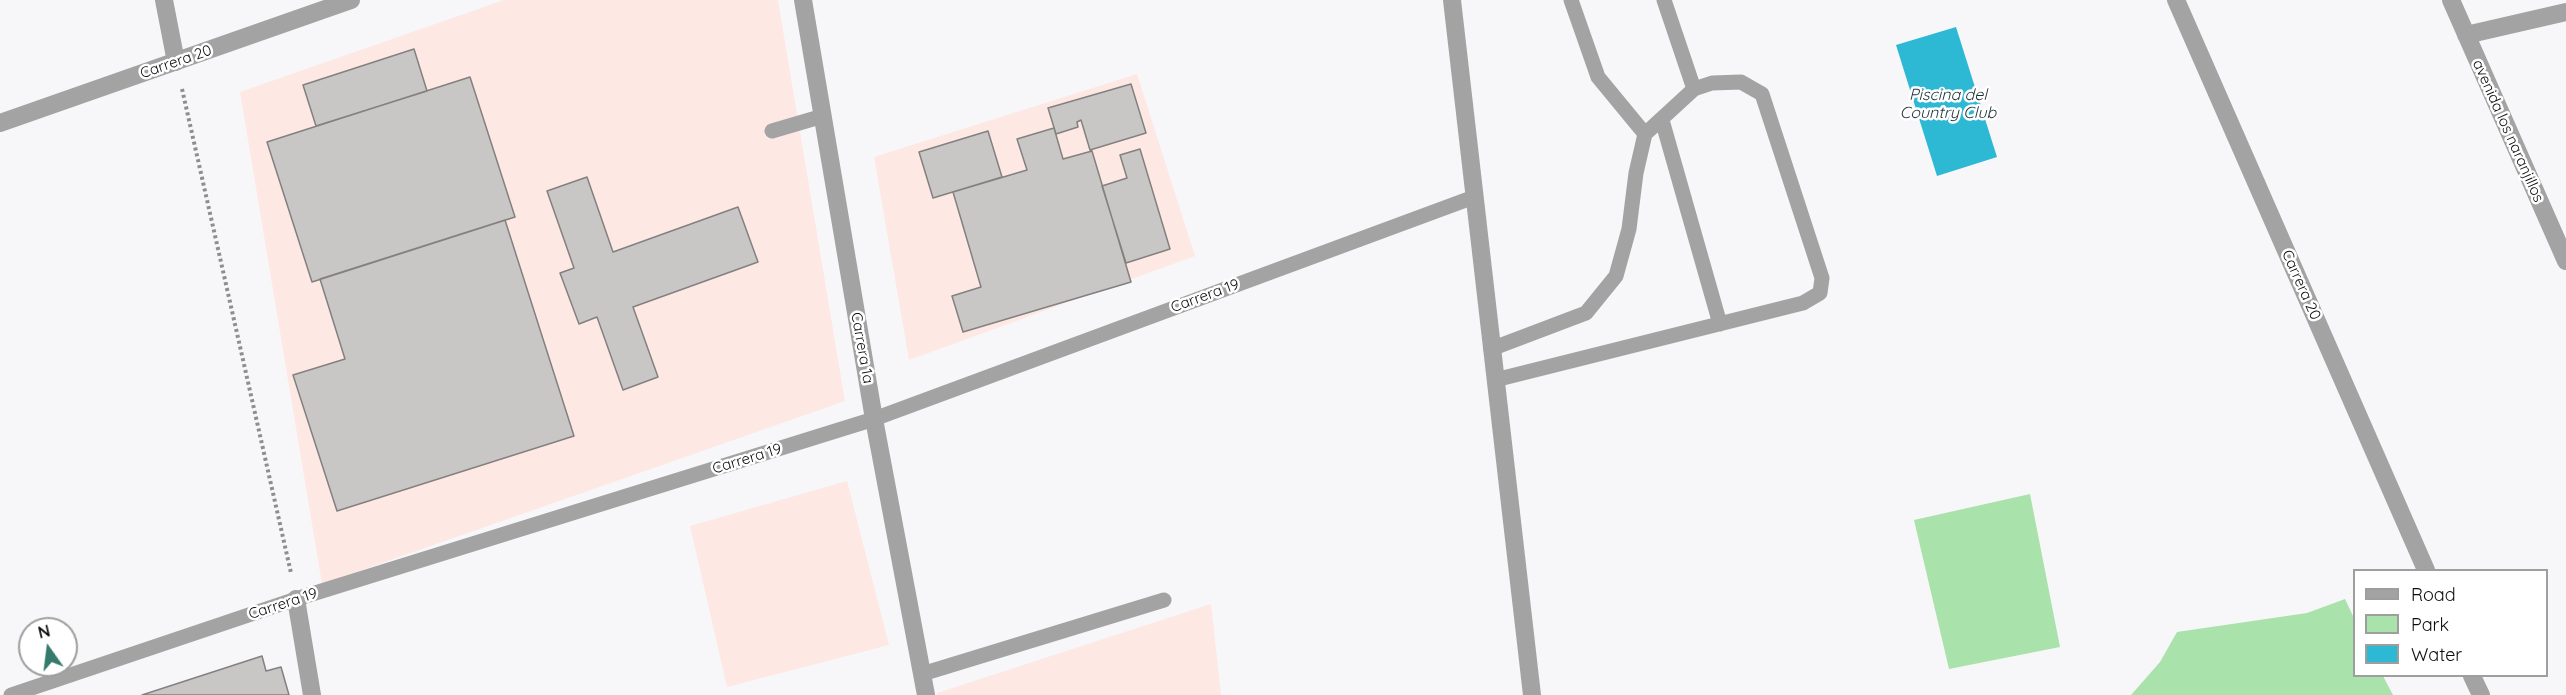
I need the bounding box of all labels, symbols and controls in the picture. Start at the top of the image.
street label: Carrera 20 [138,41,214,83]
street label: avenida los naranjillos [2468,57,2548,205]
water label: Piscina del Country Club [1900,85,1996,123]
street label: Carrera 20 [2278,247,2324,323]
street label: Carrera 19 [1168,275,1242,317]
street label: Carrera 1a [847,311,877,385]
street label: Carrera 19 [710,440,784,478]
legend [2353,569,2548,677]
text: Road [2411,583,2456,606]
street label: Carrera 19 [246,584,320,624]
text: Park [2411,613,2449,636]
north arrow [18,617,78,677]
text: N [36,620,52,643]
text: Water [2411,643,2462,666]

